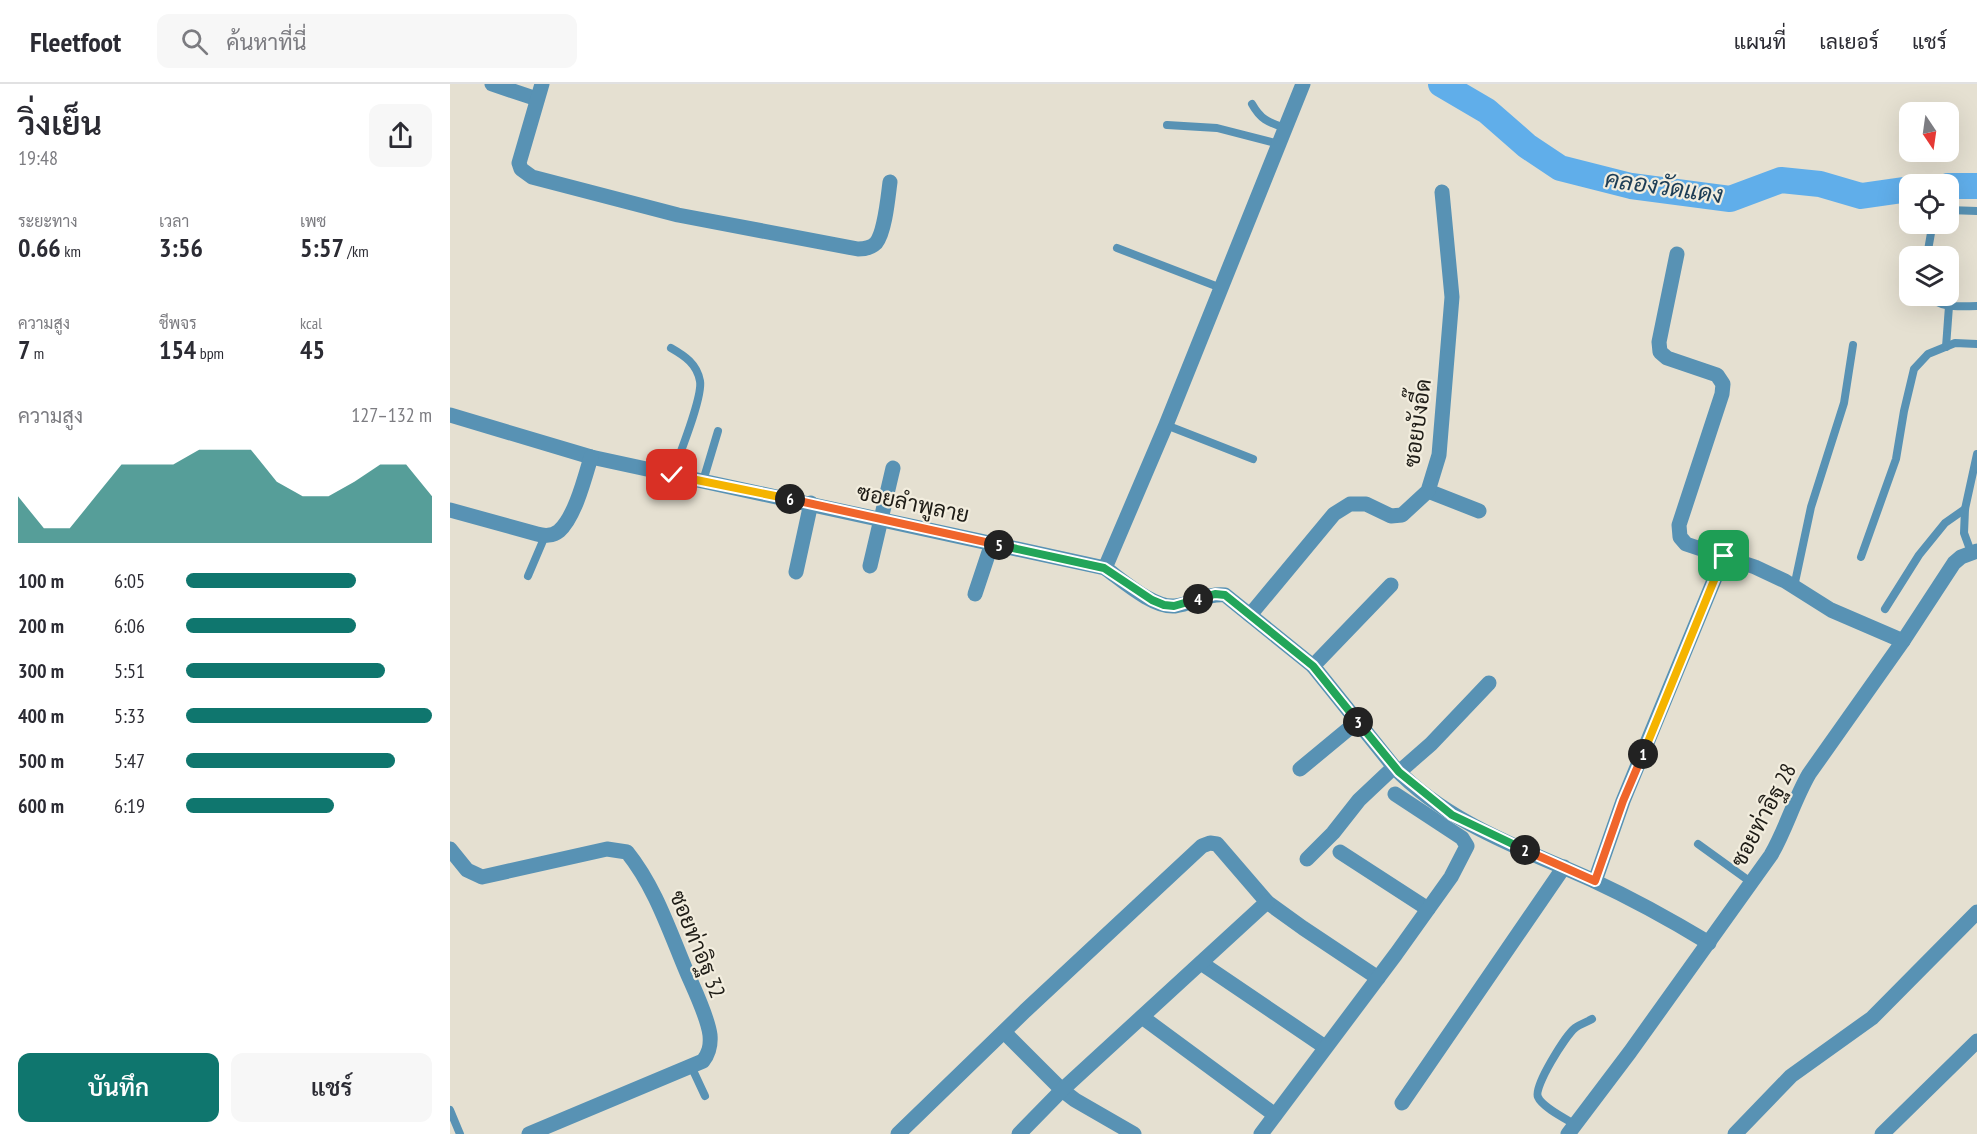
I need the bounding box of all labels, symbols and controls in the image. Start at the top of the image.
search box [157,14,577,68]
text: Fleetfoot [30,23,121,60]
icon: search [178,25,211,58]
text: ค้นหาที่นี่ [226,28,307,56]
text: แผนที่ [1734,28,1786,55]
text: เลเยอร์ [1819,28,1879,55]
text: แชร์ [1912,28,1947,55]
text: วิ่งเย็น [18,101,102,144]
north arrow [1899,102,1959,162]
map controls [1899,102,1959,306]
button: share [369,104,432,167]
text: 19:48 [18,145,58,171]
water label: คลองวัดแดง [1603,163,1725,210]
button: locate [1899,174,1959,234]
text: ระยะทาง [18,211,78,231]
text: เวลา [159,211,189,231]
text: เพซ [300,211,326,231]
text: 0.66 [18,231,61,264]
text: 3:56 [159,231,203,264]
text: 5:57 [300,231,344,264]
text: km [61,241,81,261]
text: /km [344,241,369,261]
button: layers [1899,246,1959,306]
text: ความสูง [18,313,70,333]
text: ชีพจร [159,313,197,333]
text: kcal [300,313,322,333]
text: 7 [18,333,30,366]
text: 154 [159,333,196,366]
text: 45 [300,333,325,366]
text: m [30,343,44,363]
text: bpm [196,343,224,363]
street label: ซอยบังอี๊ด [1392,376,1437,469]
text: 127–132 m [351,402,432,428]
text: ความสูง [18,403,83,429]
pin [646,449,697,500]
icon: check [655,458,688,491]
street label: ซอยลำพูลาย [854,477,972,531]
pin: 6 [775,484,805,514]
text: 6 [786,489,794,509]
pin: 5 [984,530,1014,560]
pin [1698,530,1749,581]
text: 5 [995,535,1003,555]
icon: arrive [1707,539,1740,572]
text: 100 m [18,568,64,594]
text: 6:05 [114,568,145,594]
pin: 4 [1183,584,1213,614]
text: 4 [1194,589,1202,609]
text: 200 m [18,613,64,639]
text: 6:06 [114,613,145,639]
text: 300 m [18,658,64,684]
text: 5:51 [114,658,145,684]
text: 400 m [18,703,64,729]
text: 5:33 [114,703,145,729]
pin: 3 [1343,707,1373,737]
text: 3 [1354,712,1362,732]
pin: 1 [1628,739,1658,769]
text: 1 [1639,744,1647,764]
text: 500 m [18,748,64,774]
text: 5:47 [114,748,145,774]
street label: ซอยท่าอิฐ 28 [1724,758,1804,873]
text: 600 m [18,793,64,819]
text: 6:19 [114,793,145,819]
pin: 2 [1510,835,1540,865]
text: 2 [1521,840,1529,860]
street label: ซอยท่าอิฐ 32 [662,886,732,1003]
button: บันทึก [18,1053,219,1122]
button: แชร์ [231,1053,432,1122]

